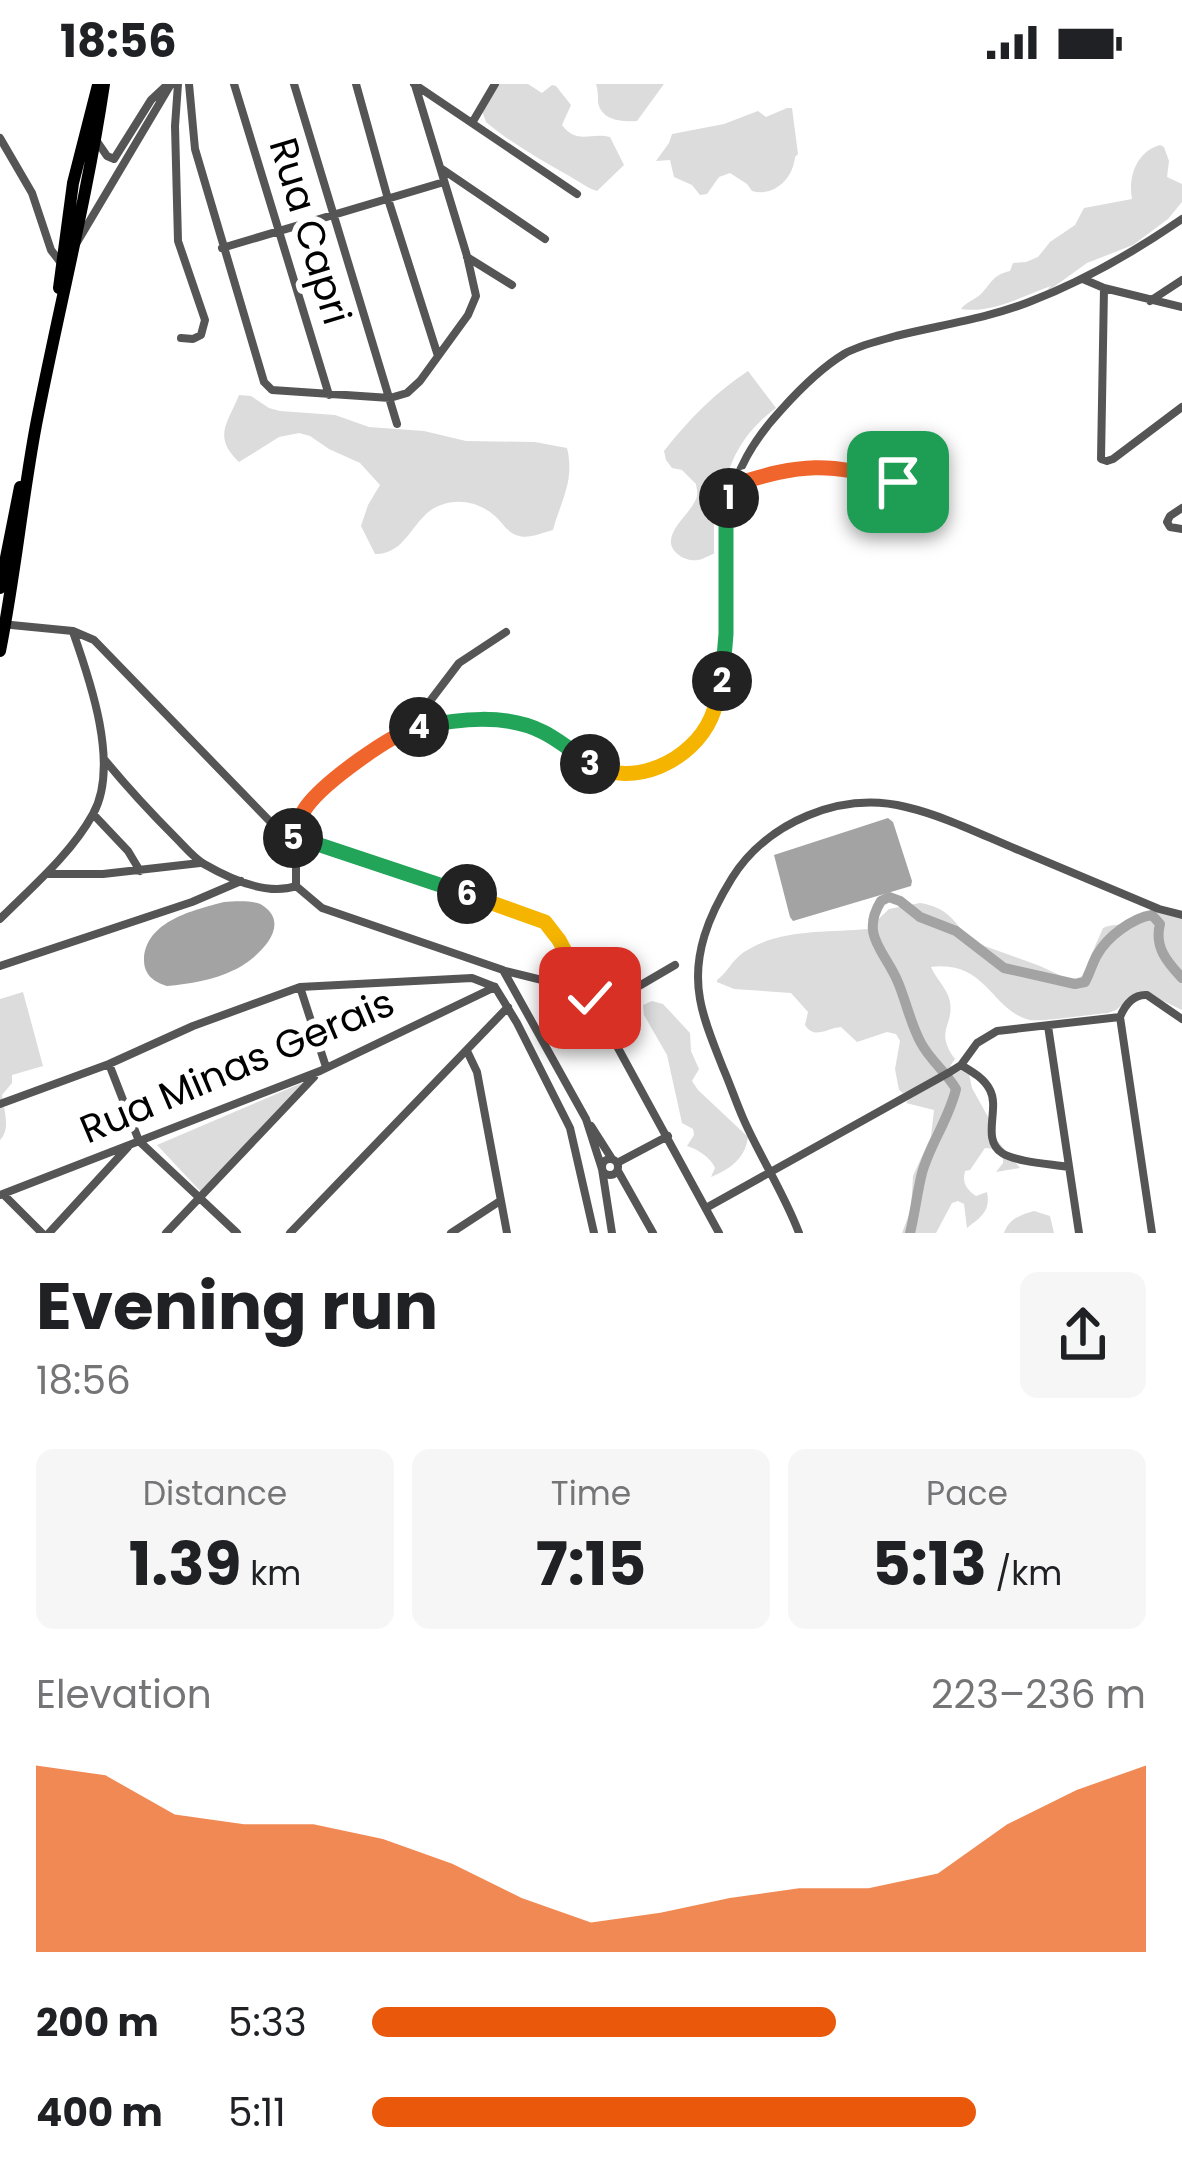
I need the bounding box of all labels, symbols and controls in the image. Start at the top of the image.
text: 18:56 [60,10,177,73]
street label: Rua Capri [256,131,364,331]
pin [847,431,949,533]
icon: arrive [865,449,931,515]
pin: 1 [699,468,759,528]
text: 1 [723,474,735,521]
pin: 2 [692,651,752,711]
text: 2 [713,657,731,704]
pin: 4 [389,697,449,757]
text: 4 [408,703,430,750]
pin: 3 [560,734,620,794]
text: 3 [580,740,600,787]
pin: 5 [263,808,323,868]
text: 5 [282,814,304,861]
pin: 6 [437,864,497,924]
text: 6 [456,870,478,917]
pin [539,947,641,1049]
icon: check [557,965,623,1031]
street label: Rua Minas Gerais [72,975,402,1157]
text: Evening run [36,1260,438,1352]
button: share [1020,1272,1146,1398]
text: 18:56 [36,1353,131,1408]
text: Distance [143,1470,287,1517]
text: Time [551,1470,631,1517]
text: Pace [926,1470,1008,1517]
text: 1.39 [129,1522,241,1606]
text: 7:15 [536,1522,646,1606]
text: 5:13 [872,1522,987,1606]
text: km [241,1550,301,1597]
text: /km [987,1550,1062,1597]
text: Elevation [36,1667,212,1722]
text: 223–236 m [931,1667,1146,1722]
text: 200 m [36,1995,159,2050]
text: 5:33 [228,1995,307,2050]
text: 400 m [36,2085,163,2140]
text: 5:11 [228,2085,286,2140]

